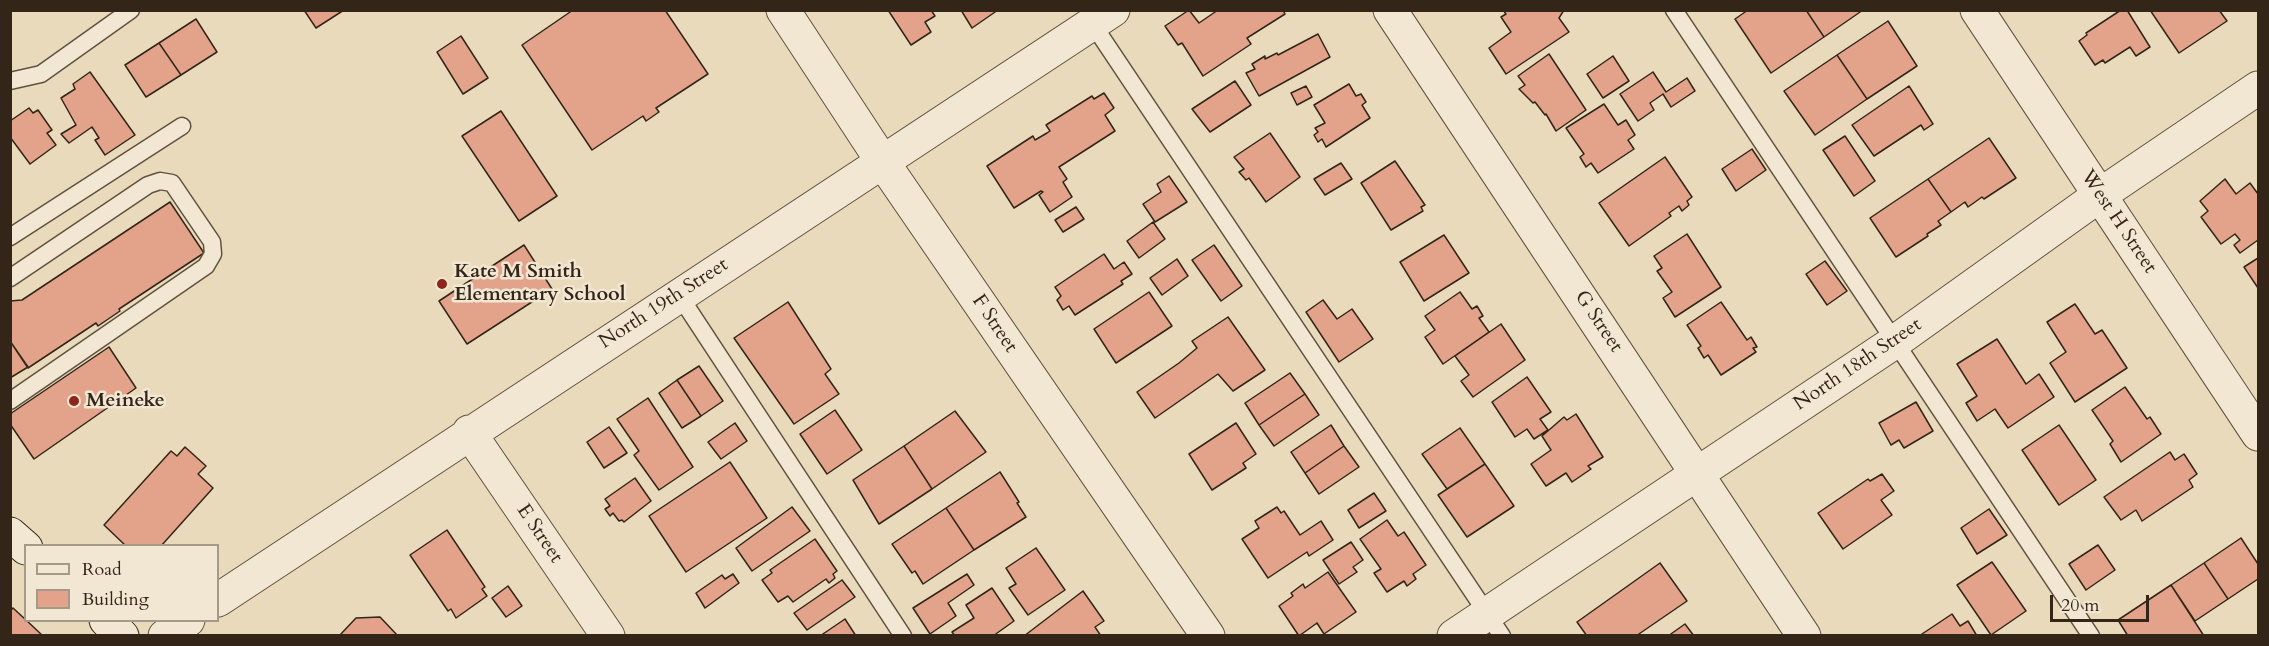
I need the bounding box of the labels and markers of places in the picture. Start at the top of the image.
place label: Kate M Smith Elementary School [454,260,626,307]
marker: Kate M Smith Elementary School [435,277,449,291]
place label: Meineke [86,389,165,413]
marker: Meineke [67,394,81,408]

